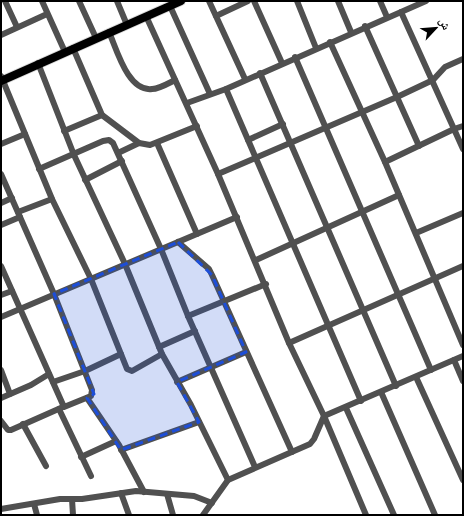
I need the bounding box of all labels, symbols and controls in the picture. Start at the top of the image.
north arrow [416,8,456,48]
text: ش [435,15,454,33]

